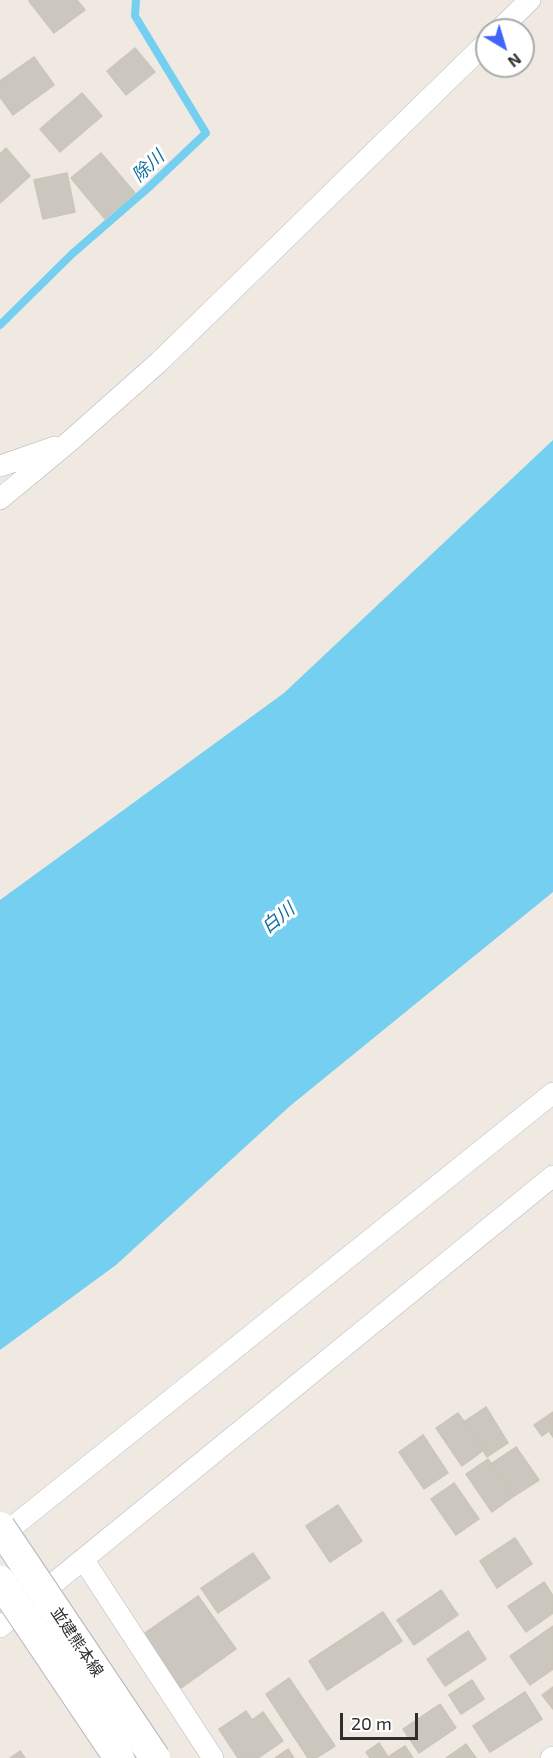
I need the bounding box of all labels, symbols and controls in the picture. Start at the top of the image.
north arrow [475,18,535,78]
text: N [505,50,526,72]
water label: 除川 [127,146,169,186]
water label: 白川 [257,898,299,938]
street label: 並建熊本線 [47,1603,107,1681]
scale bar [343,1701,421,1739]
text: 20 m [351,1712,392,1734]

